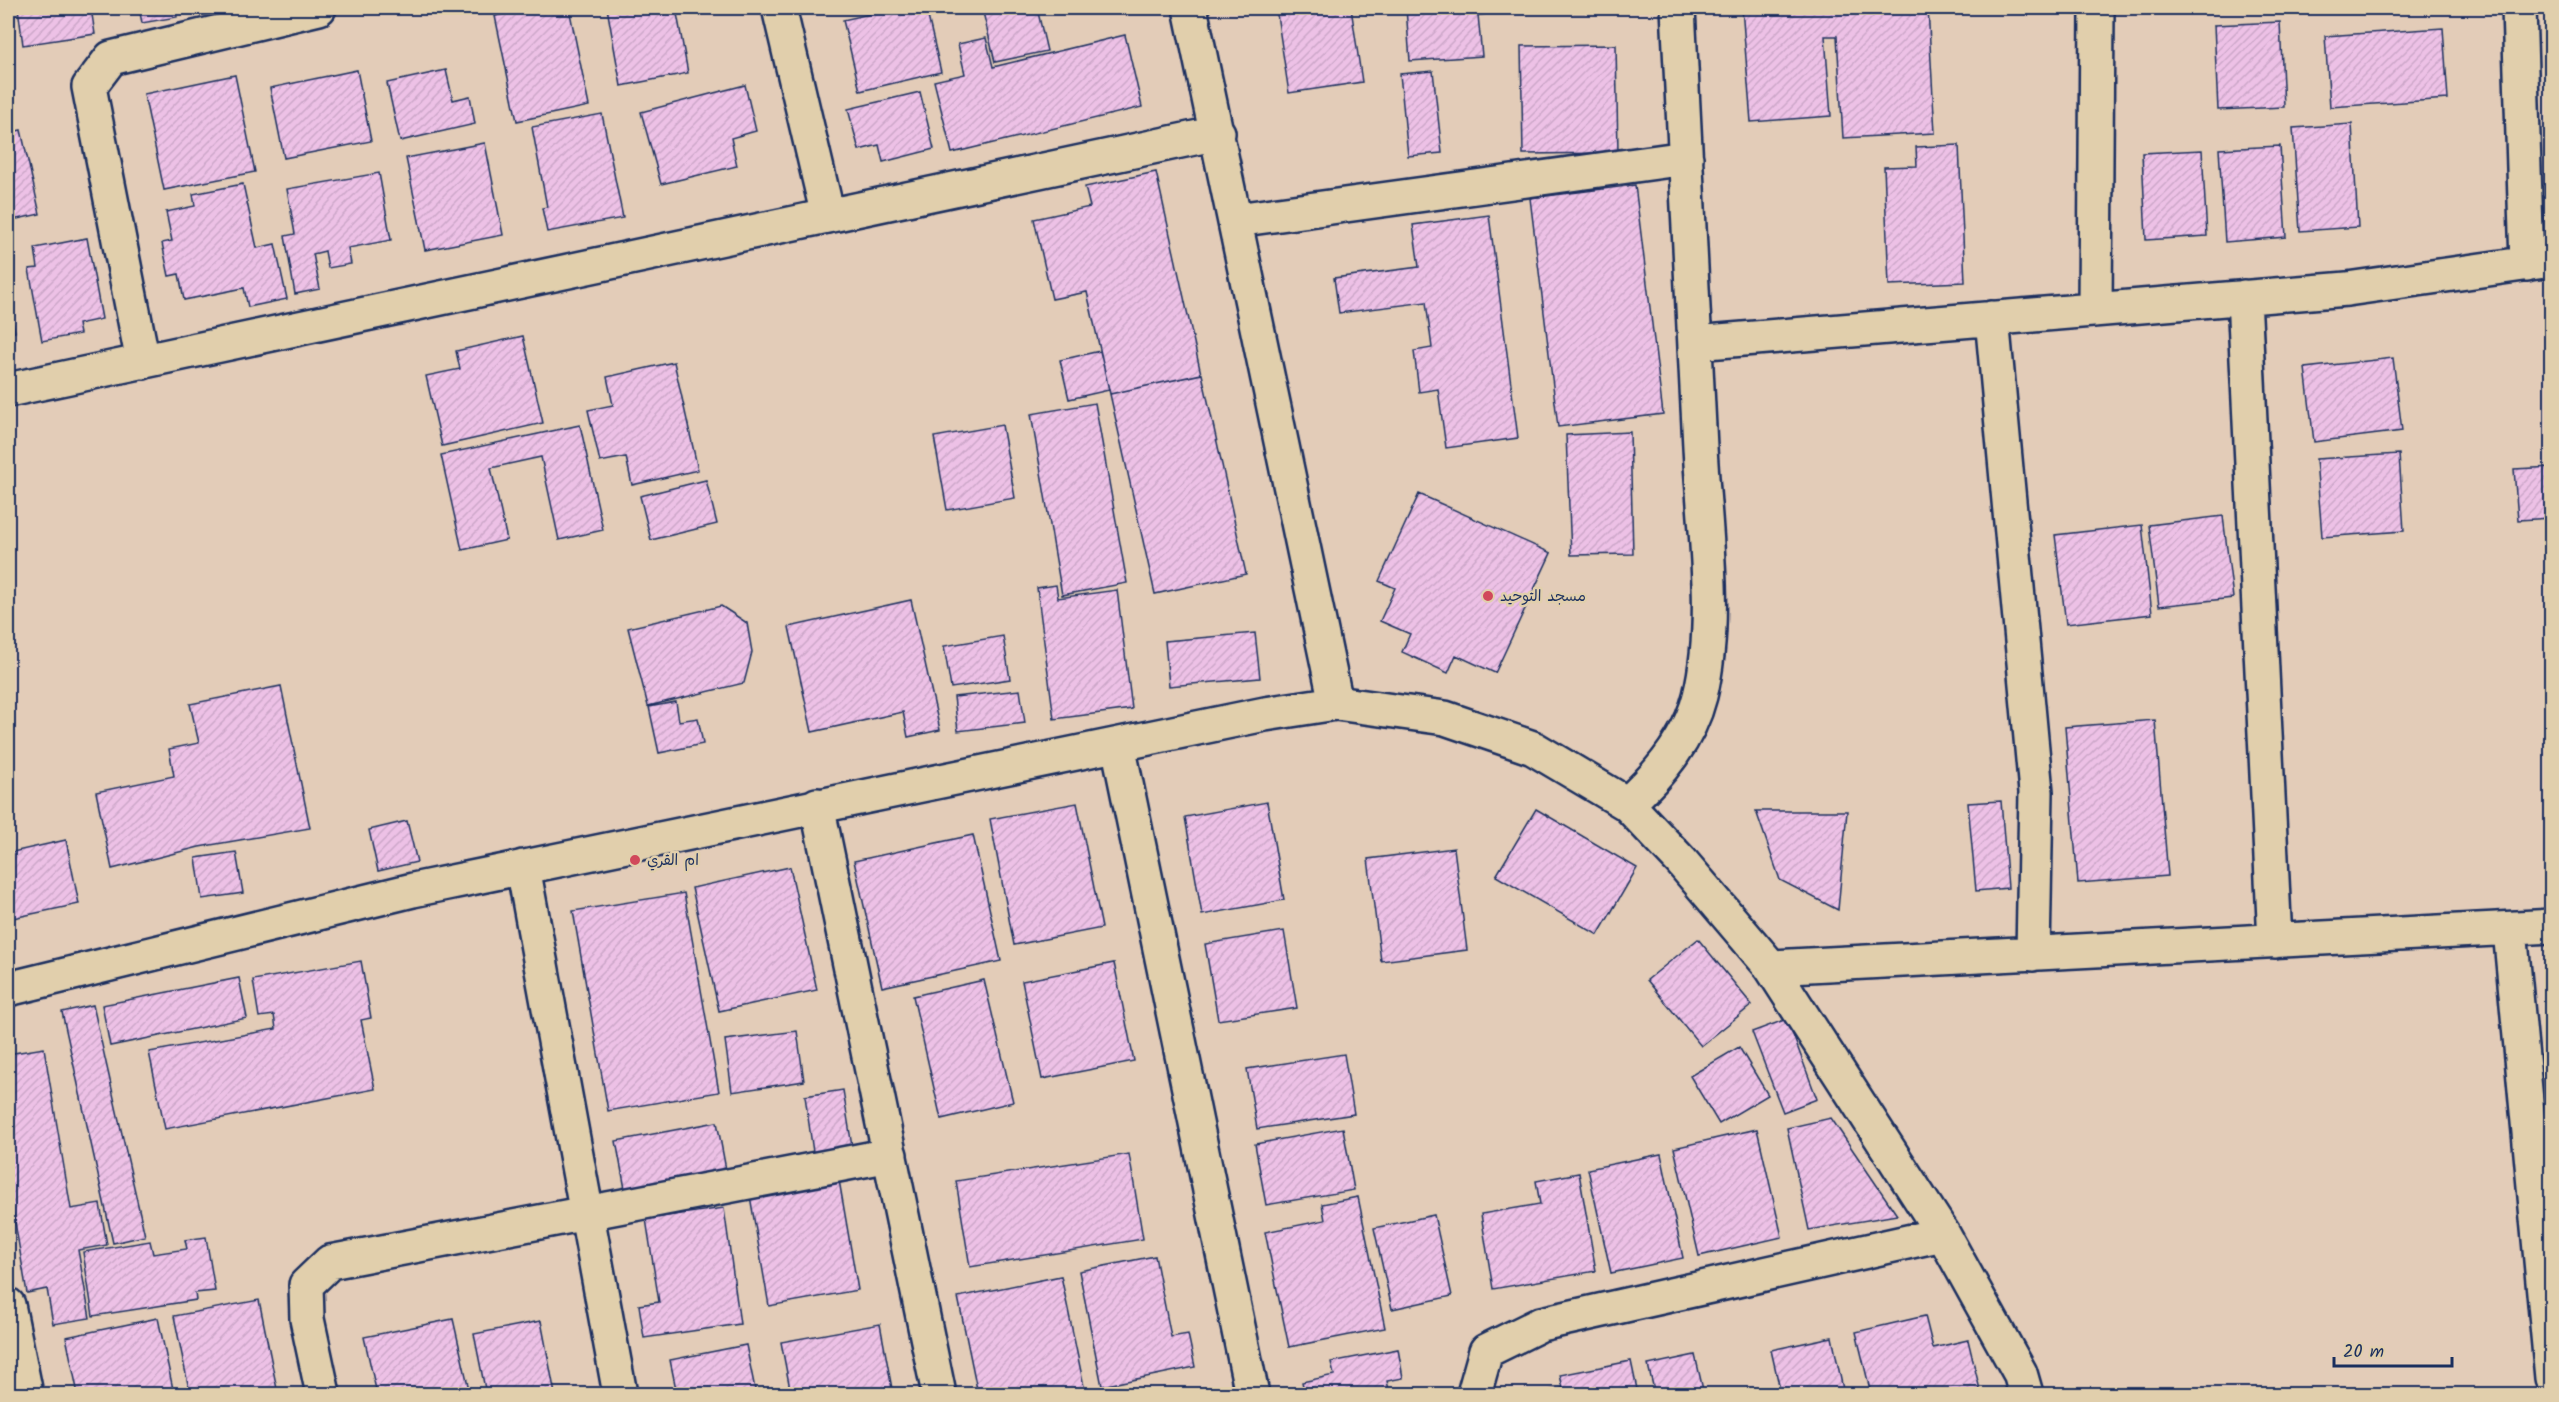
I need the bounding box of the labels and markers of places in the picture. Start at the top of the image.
place label: مسجد التوحيد [1500,585,1586,609]
marker: مسجد التوحيد [1481,589,1495,603]
place label: ام القري [647,849,699,873]
marker: ام القري [628,853,642,867]

